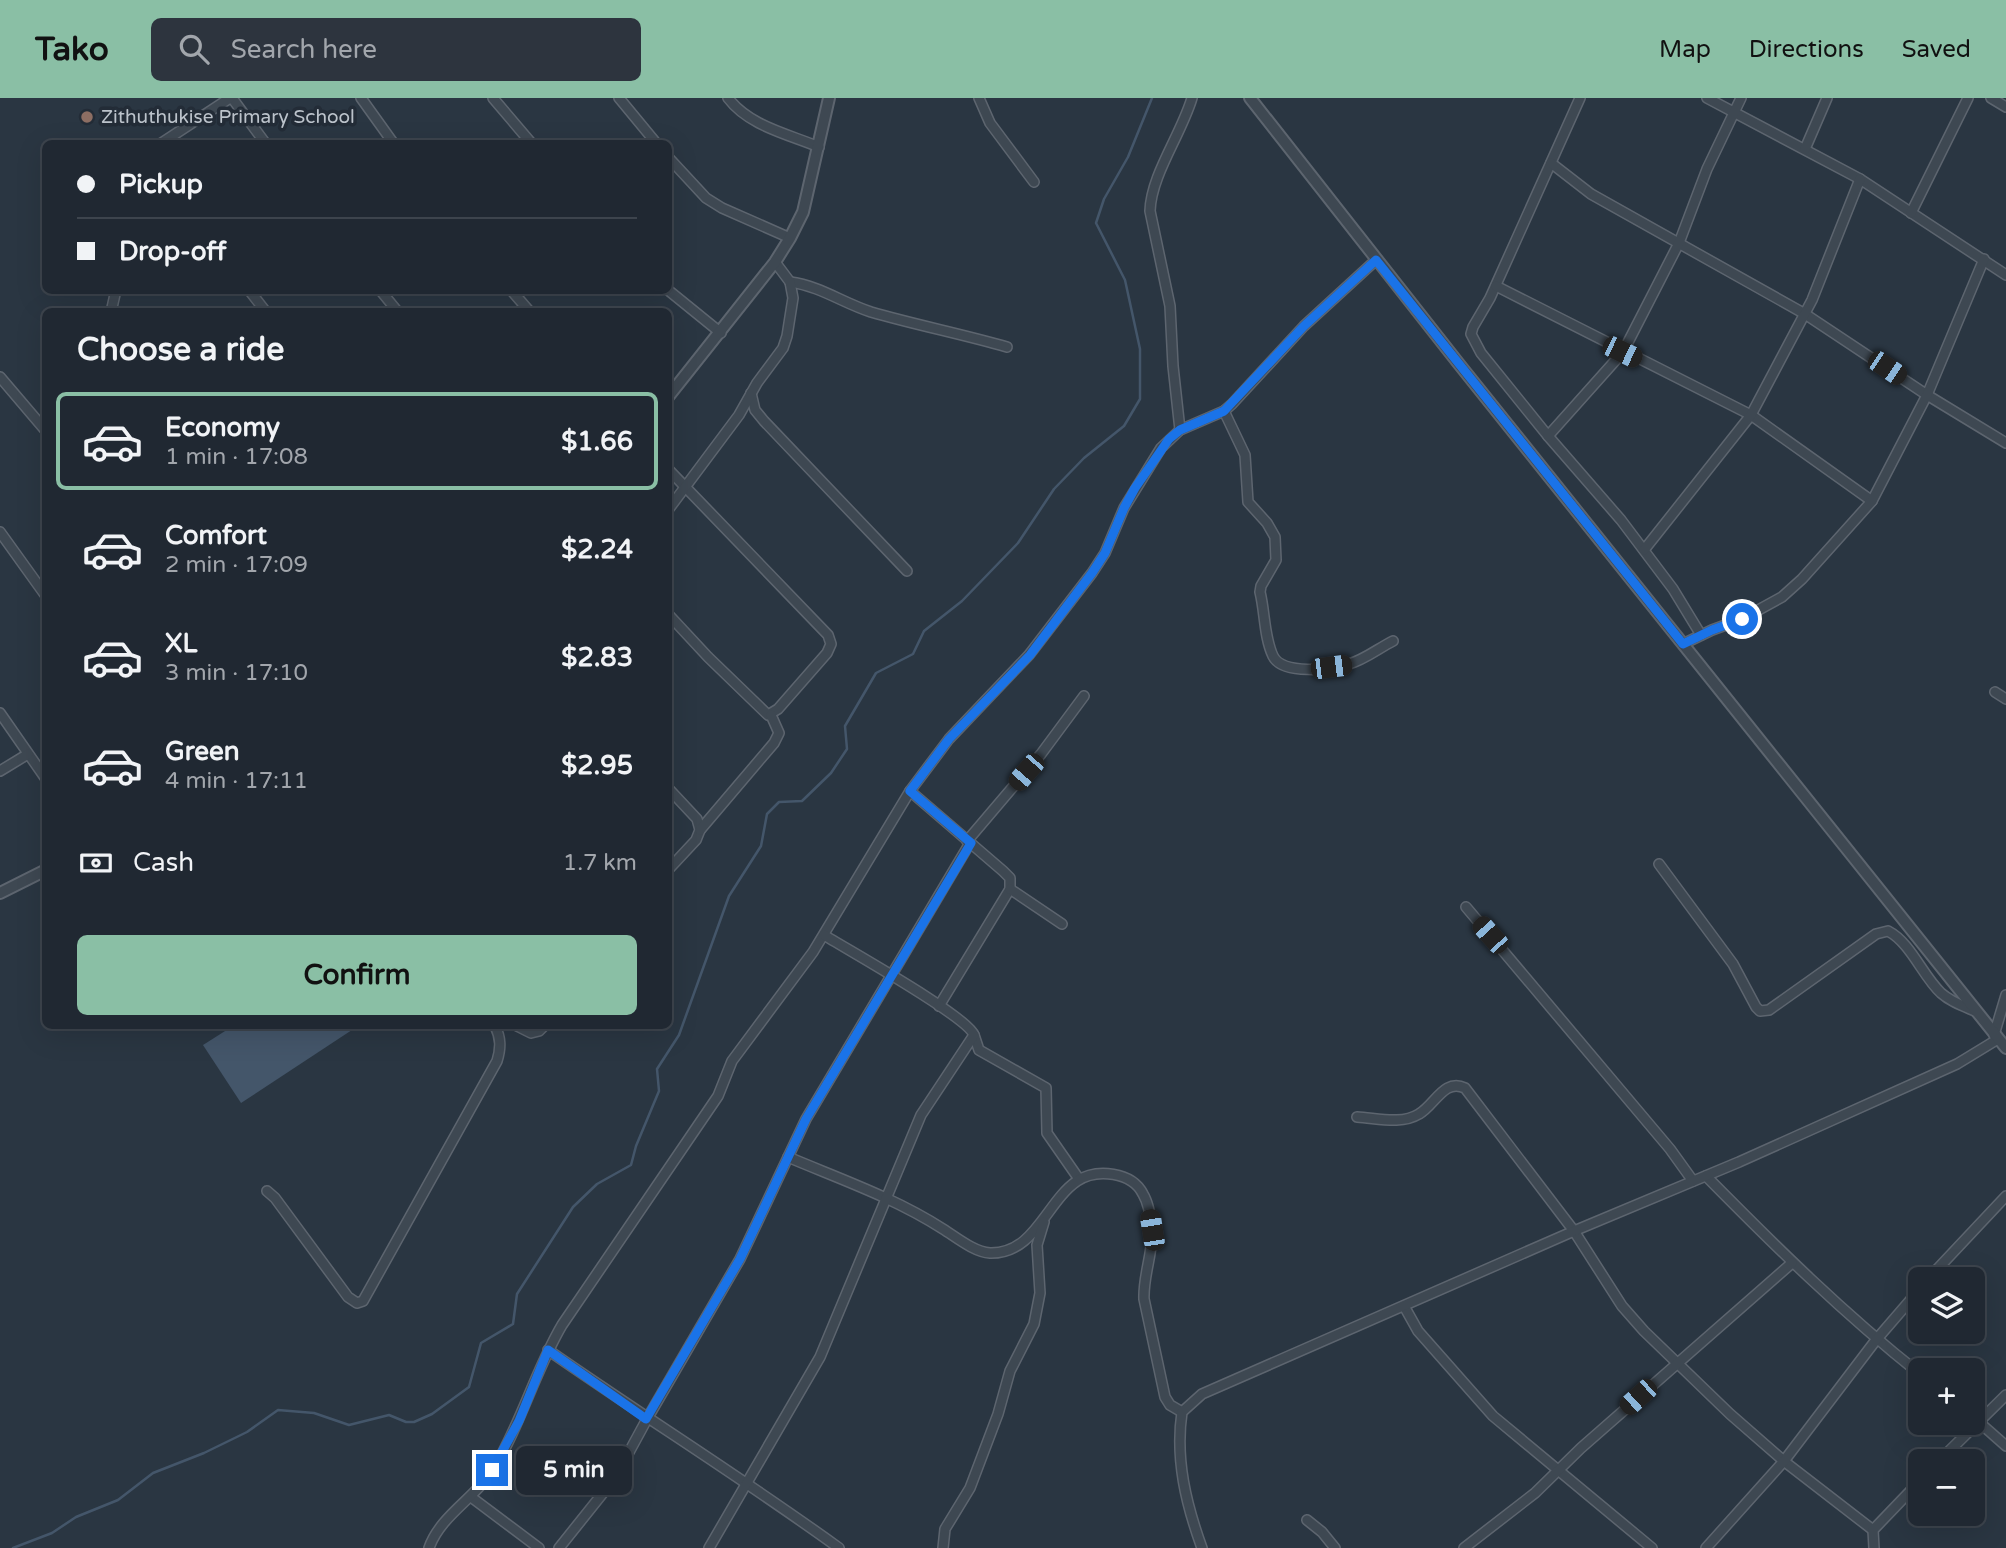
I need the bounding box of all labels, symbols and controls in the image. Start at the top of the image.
search box [151,18,641,81]
text: Tako [35,30,109,69]
icon: search [175,30,213,68]
text: Search here [231,34,377,65]
text: Map [1659,35,1711,64]
text: Directions [1749,35,1864,64]
text: Saved [1902,35,1971,64]
place label: Zithuthukise Primary School [101,106,355,128]
marker: Zithuthukise Primary School [79,109,95,125]
text: Pickup [119,169,203,200]
text: Drop-off [119,236,226,267]
text: Choose a ride [77,331,284,369]
car [1599,333,1646,371]
car [1864,348,1911,388]
icon: car [81,410,144,473]
text: Economy [165,412,280,443]
text: $1.66 [561,426,633,457]
text: 1 min · 17:08 [165,443,308,471]
icon: car [81,518,144,581]
text: Comfort [165,520,267,551]
text: $2.24 [561,534,633,565]
text: 2 min · 17:09 [165,551,308,579]
route start [1726,603,1758,635]
icon: car [81,626,144,689]
text: XL [165,628,197,659]
text: $2.83 [561,642,633,673]
car [1309,654,1354,680]
text: 3 min · 17:10 [165,659,308,687]
icon: car [81,734,144,797]
text: Green [165,736,240,767]
car [1005,749,1048,795]
text: $2.95 [561,750,633,781]
text: 4 min · 17:11 [165,767,308,795]
icon: cash [77,844,115,882]
text: Cash [133,847,194,878]
text: 1.7 km [563,849,637,877]
car [1469,912,1512,958]
button: Confirm [77,935,637,1015]
car [1139,1208,1166,1252]
map controls [1908,1267,1985,1526]
button: layers [1908,1267,1985,1344]
button: + [1908,1358,1985,1435]
car [1616,1375,1661,1419]
callout: 5 min [516,1446,632,1494]
button: − [1908,1449,1985,1526]
route end [476,1454,508,1486]
text: 5 min [543,1456,605,1484]

